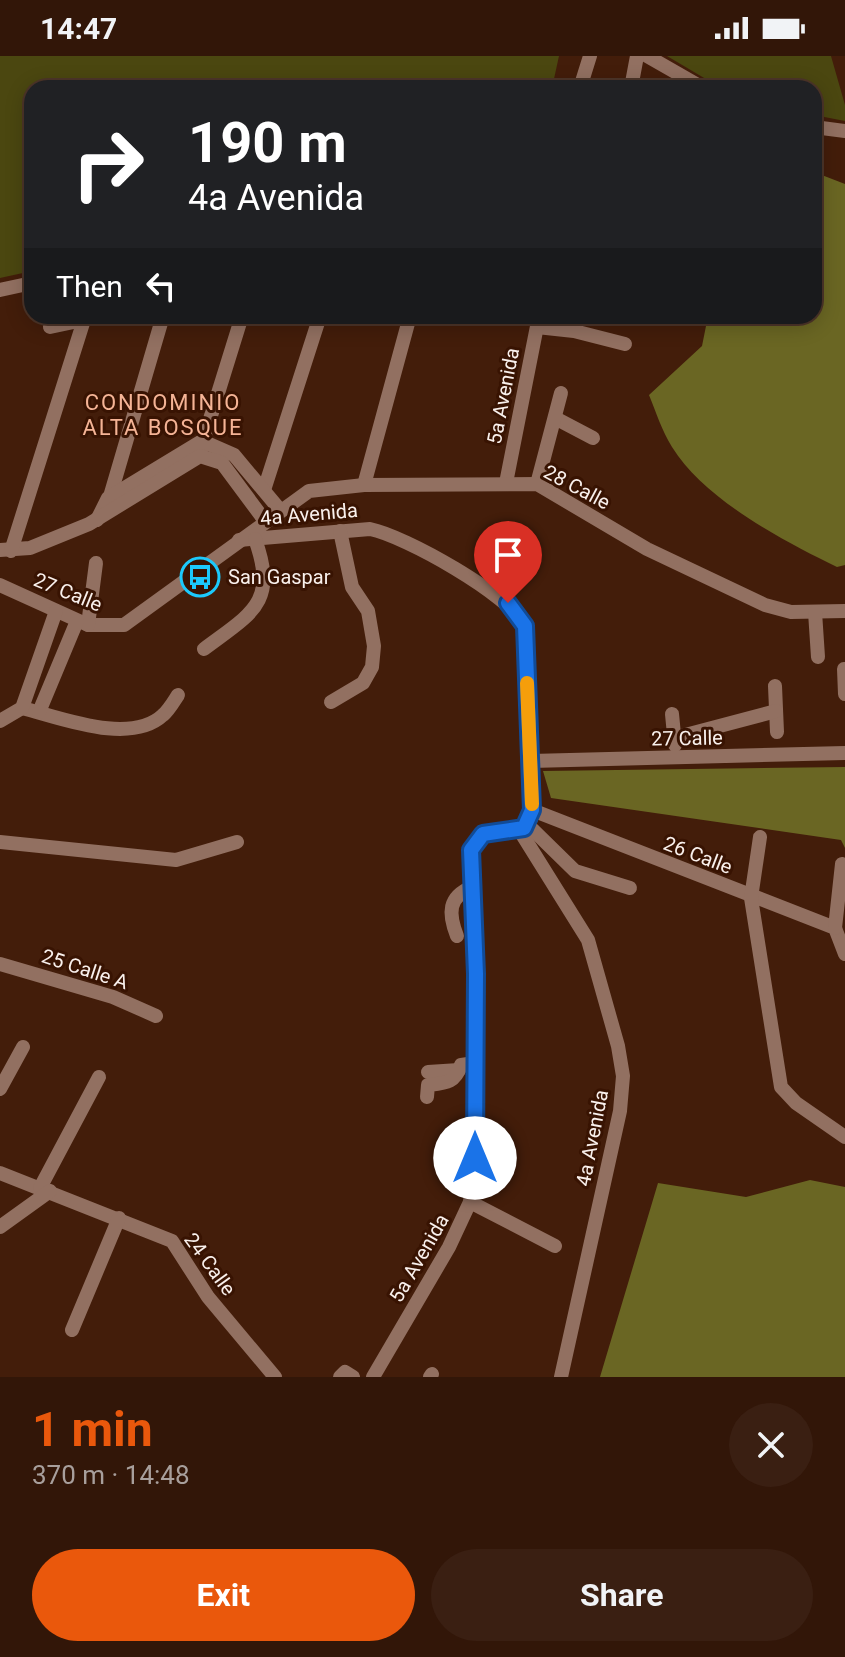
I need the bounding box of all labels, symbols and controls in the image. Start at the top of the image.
text: 14:47 [40,11,117,46]
text: 190 m [188,110,347,176]
icon: right [56,112,160,216]
text: 4a Avenida [188,177,364,219]
icon: left [139,264,183,308]
text: Then [56,269,123,304]
street label: 5a Avenida [482,346,524,446]
district label: CONDOMINIO ALTA BOSQUE [82,390,244,440]
street label: 28 Calle [540,460,614,514]
street label: 4a Avenida [259,498,359,530]
pin [474,521,542,603]
icon: arrive [486,533,530,577]
bus stop icon: San Gaspar [179,556,221,598]
place label: San Gaspar [228,565,331,589]
street label: 27 Calle [30,567,106,617]
street label: 27 Calle [651,725,723,751]
street label: 26 Calle [660,831,736,879]
street label: 25 Calle A [39,944,131,994]
street label: 4a Avenida [571,1088,613,1188]
position arrow [433,1116,517,1200]
street label: 5a Avenida [384,1210,454,1306]
street label: 24 Calle [179,1228,241,1300]
text: 1 min [32,1401,153,1458]
button: close [729,1403,813,1487]
text: 370 m · 14:48 [32,1460,190,1490]
button: Exit [32,1549,415,1641]
button: Share [431,1549,813,1641]

